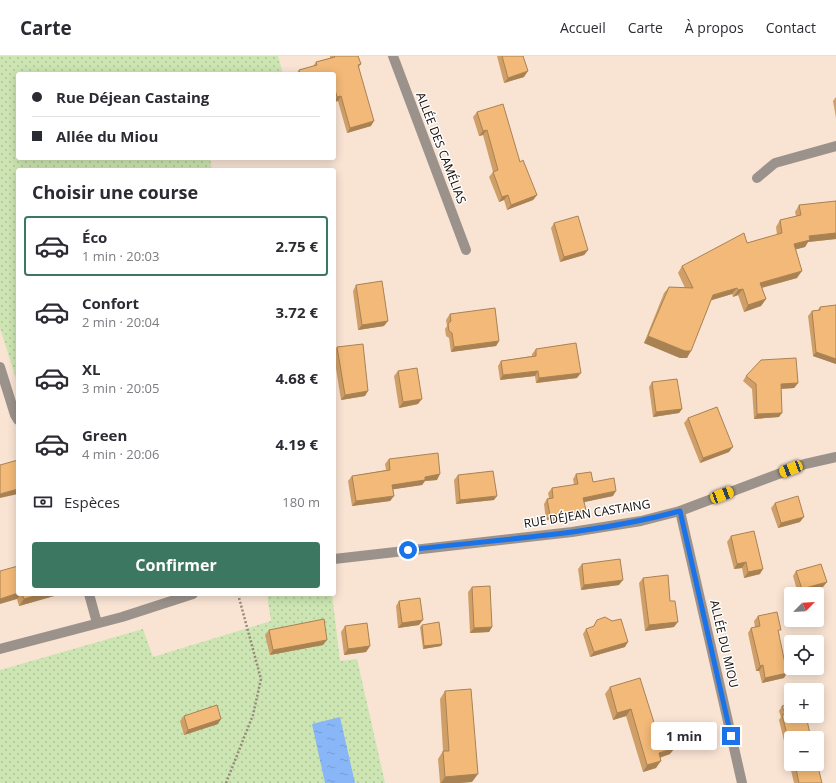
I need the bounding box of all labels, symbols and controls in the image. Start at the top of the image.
text: Carte [20,15,72,41]
text: Accueil [560,18,606,37]
text: Carte [628,18,663,37]
text: À propos [685,18,744,37]
text: Contact [766,18,816,37]
text: Rue Déjean Castaing [56,87,209,107]
street label: ALLÉE DES CAMÉLIAS [412,90,471,206]
text: Allée du Miou [56,126,158,146]
text: Choisir une course [32,180,198,204]
text: Éco [82,227,107,247]
icon: car [34,228,70,264]
text: 2.75 € [276,236,318,256]
text: 1 min · 20:03 [82,247,159,265]
text: Confort [82,293,139,313]
icon: car [34,294,70,330]
text: 3.72 € [276,302,318,322]
text: 2 min · 20:04 [82,313,159,331]
text: XL [82,359,100,379]
icon: car [34,360,70,396]
text: 4.68 € [276,368,318,388]
text: 3 min · 20:05 [82,379,159,397]
text: Green [82,425,127,445]
icon: car [34,426,70,462]
text: 4.19 € [276,434,318,454]
text: 4 min · 20:06 [82,445,159,463]
car [778,459,804,479]
car [709,485,735,505]
icon: cash [32,491,54,513]
text: Espèces [64,492,120,512]
text: 180 m [282,493,320,511]
street label: RUE DÉJEAN CASTAING [522,495,651,532]
route start [399,541,417,559]
button: Confirmer [32,542,320,588]
north arrow [784,587,824,627]
map controls [784,587,824,771]
street label: ALLÉE DU MIOU [706,598,743,689]
button: locate [784,635,824,675]
button: + [784,683,824,723]
callout: 1 min [651,722,717,750]
text: 1 min [666,727,702,745]
route end [722,727,740,745]
button: − [784,731,824,771]

